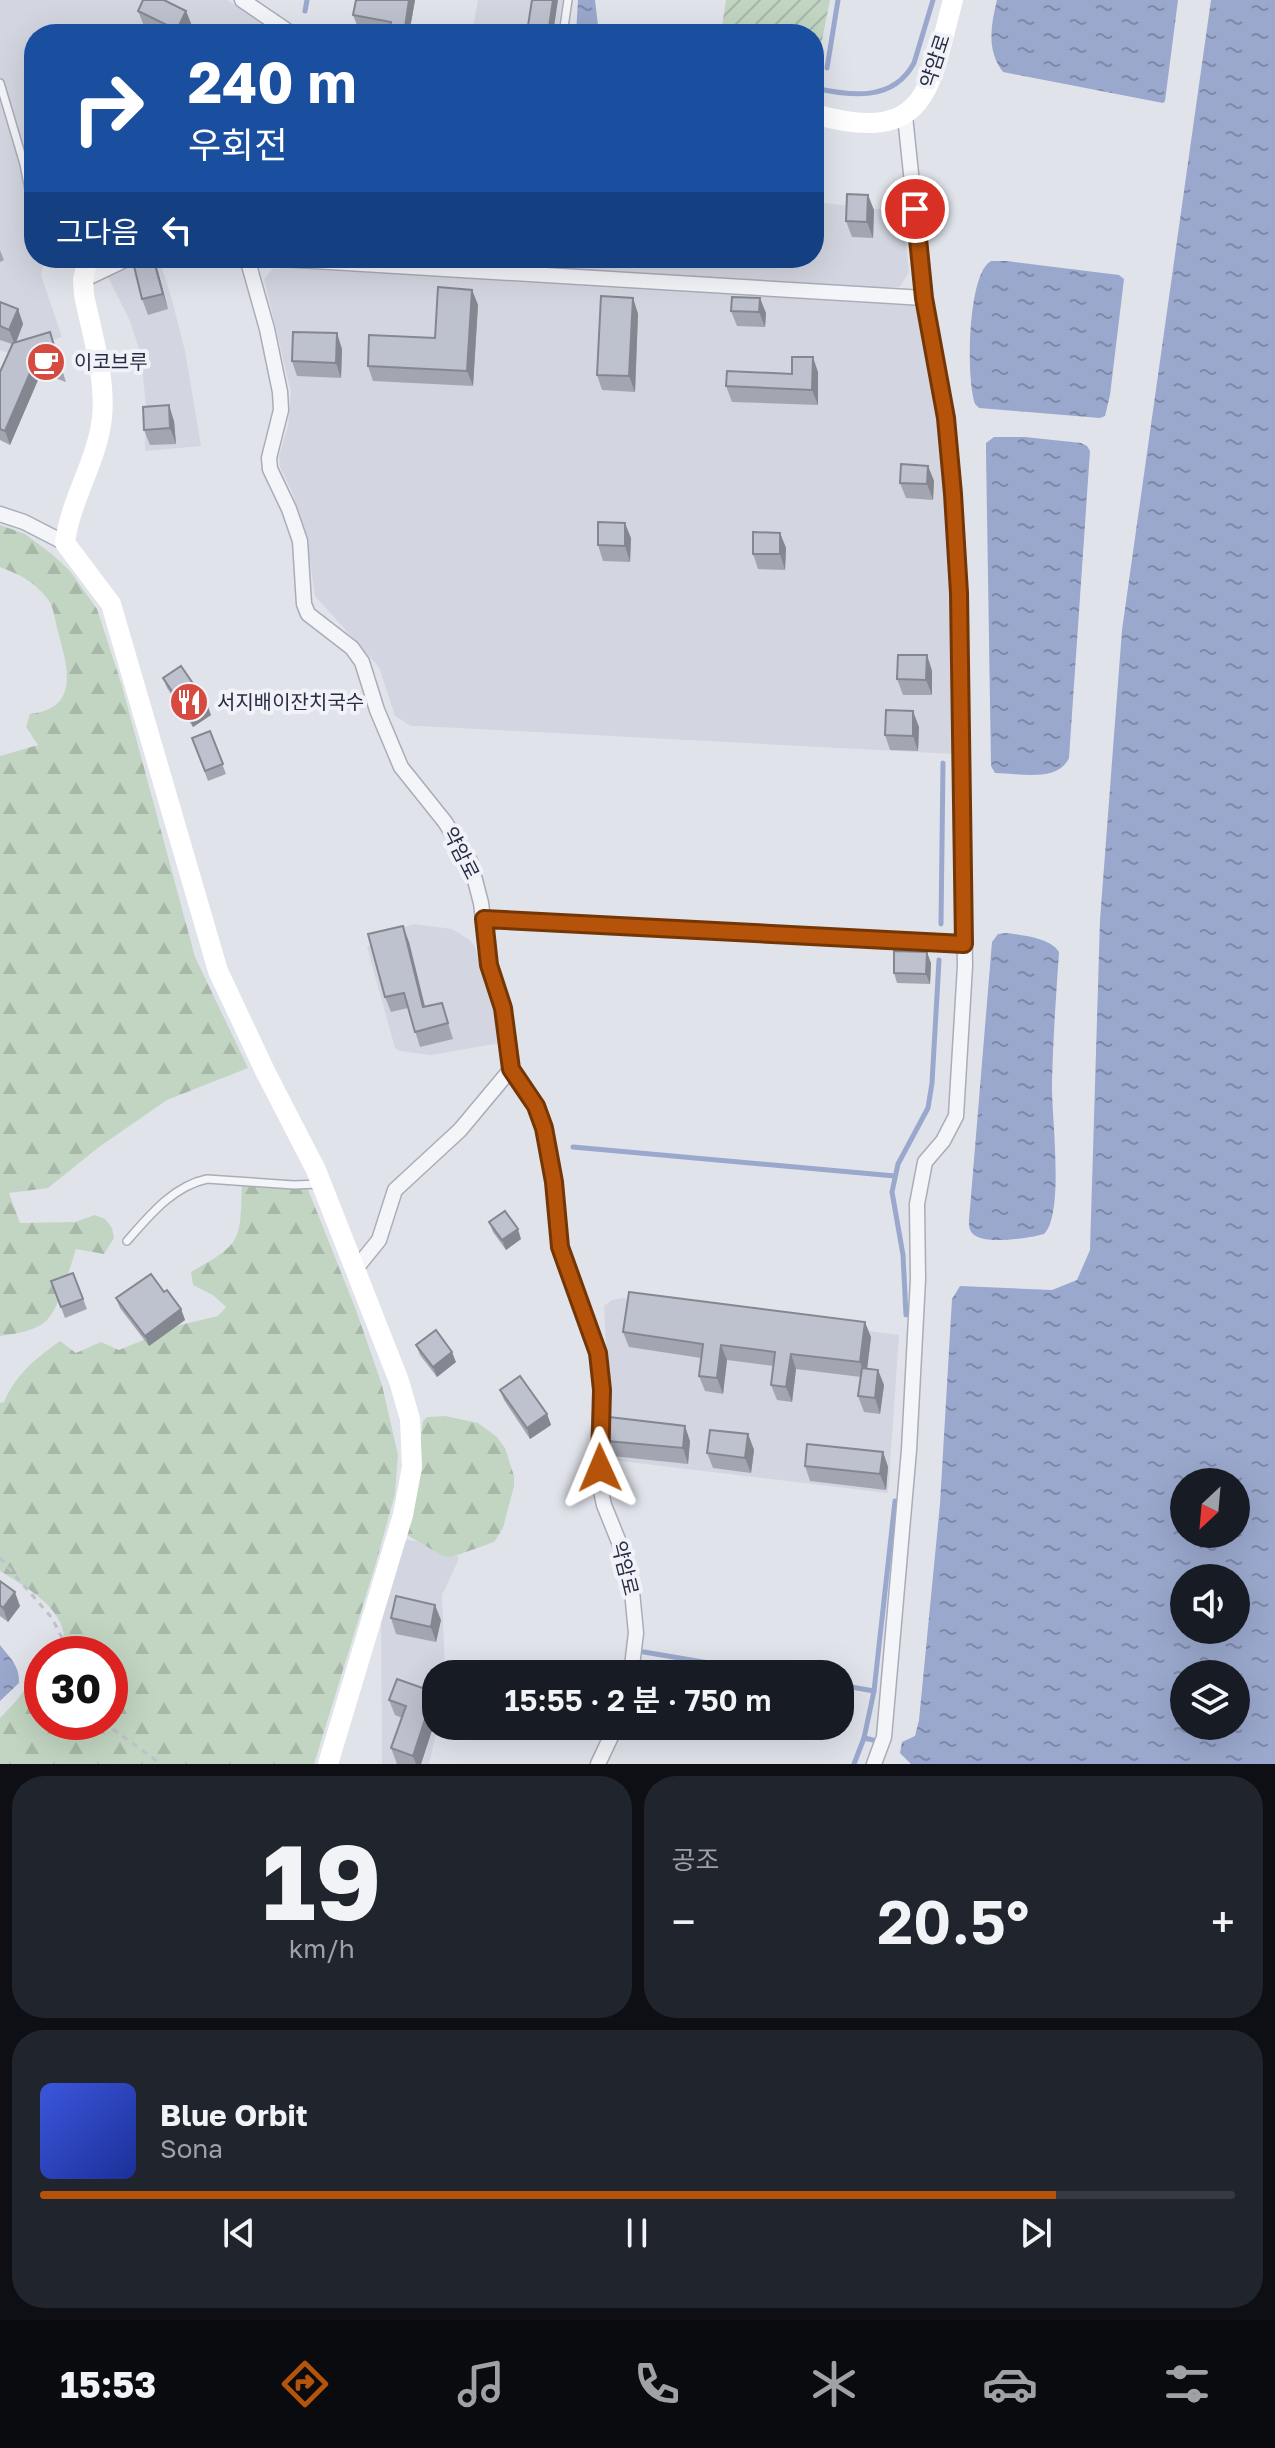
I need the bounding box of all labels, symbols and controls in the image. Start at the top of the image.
street label: 약암로 [914,31,954,91]
text: 240 m [188,48,357,115]
icon: right [56,56,160,160]
text: 우회전 [188,123,287,166]
pin [881,175,949,243]
icon: arrive [893,187,937,231]
icon: left [155,208,199,252]
text: 그다음 [56,214,139,250]
cafe icon: 이코브루 [25,341,67,383]
place label: 이코브루 [74,349,148,373]
restaurant icon: 서지배이잔치국수 [168,681,210,723]
place label: 서지배이잔치국수 [217,689,364,713]
street label: 약암로 [439,823,485,883]
position arrow [558,1426,642,1510]
north arrow [1170,1468,1250,1548]
map controls [1170,1468,1250,1740]
street label: 약암로 [608,1538,644,1597]
button: sound [1170,1564,1250,1644]
speed limit sign: 30 [24,1636,128,1740]
button: layers [1170,1660,1250,1740]
text: 15:55 · 2 분 · 750 m [504,1682,772,1718]
text: 19 [262,1818,382,1943]
text: 공조 [672,1844,719,1875]
text: 20.5° [877,1885,1029,1957]
text: − [672,1895,696,1948]
text: + [1211,1895,1235,1948]
text: km/h [289,1933,355,1964]
text: Blue Orbit [160,2097,308,2133]
text: Sona [160,2133,223,2164]
icon: previous [217,2211,261,2255]
icon: pause [615,2211,659,2255]
icon: next [1014,2211,1058,2255]
icon: directions [277,2356,333,2412]
icon: music [453,2356,509,2412]
icon: phone [629,2356,685,2412]
icon: climate [806,2356,862,2412]
icon: car [982,2356,1038,2412]
icon: filters [1159,2356,1215,2412]
text: 15:53 [60,2363,156,2406]

